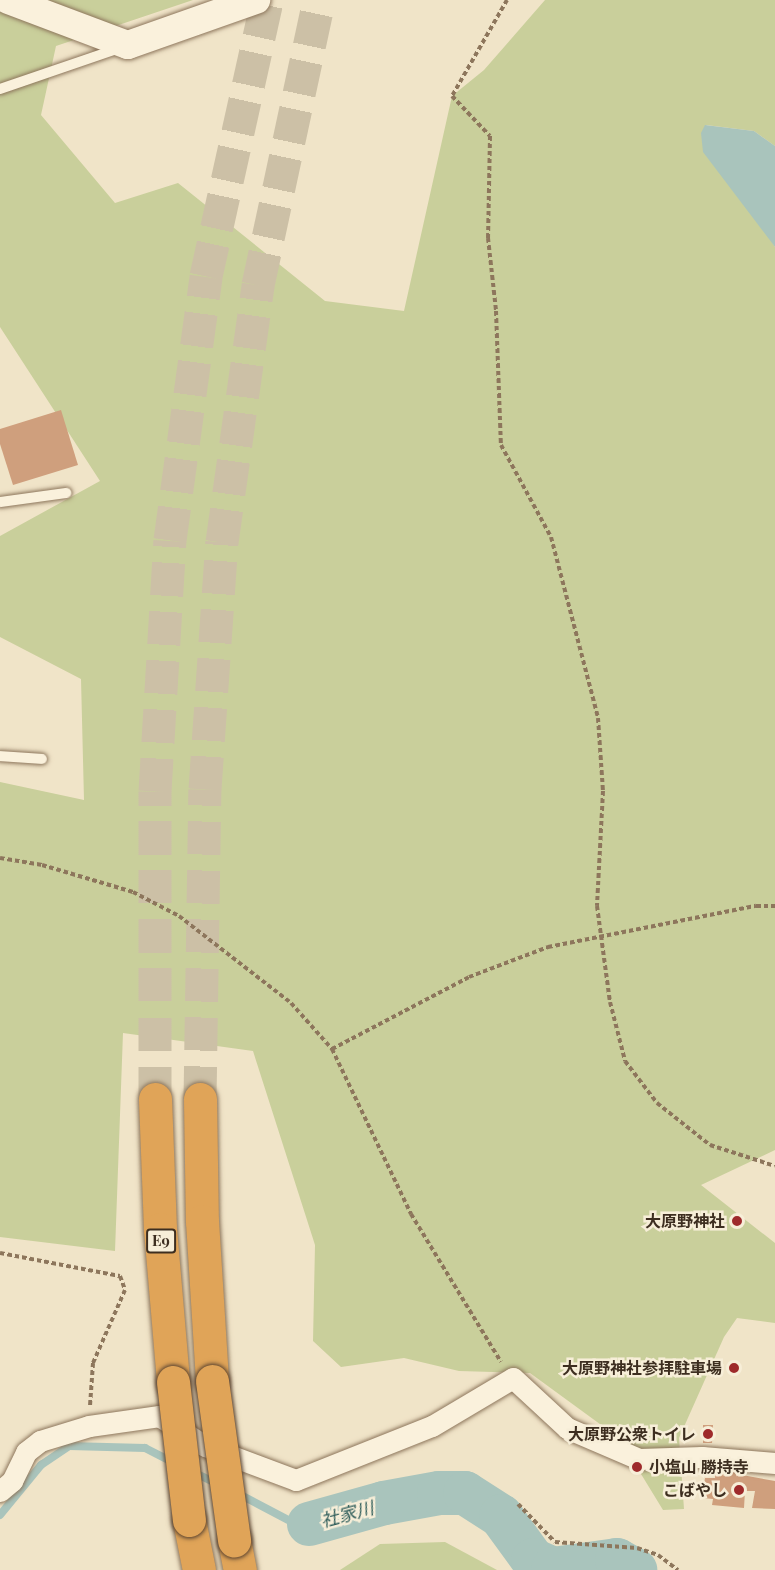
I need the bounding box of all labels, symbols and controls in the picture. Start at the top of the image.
place label: 大原野神社 [645,1211,725,1231]
marker: 大原野神社 [730,1214,744,1228]
road number: E9 [146,1229,176,1253]
place label: 大原野神社参拝駐車場 [562,1358,722,1378]
marker: 大原野神社参拝駐車場 [727,1361,741,1375]
place label: 大原野公衆トイレ [568,1424,696,1444]
marker: 大原野公衆トイレ [701,1427,715,1441]
place label: 小塩山 勝持寺 [649,1457,749,1477]
marker: 小塩山 勝持寺 [630,1460,644,1474]
place label: こばやし [663,1480,727,1500]
marker: こばやし [732,1483,746,1497]
water label: 社家川 [318,1497,376,1531]

